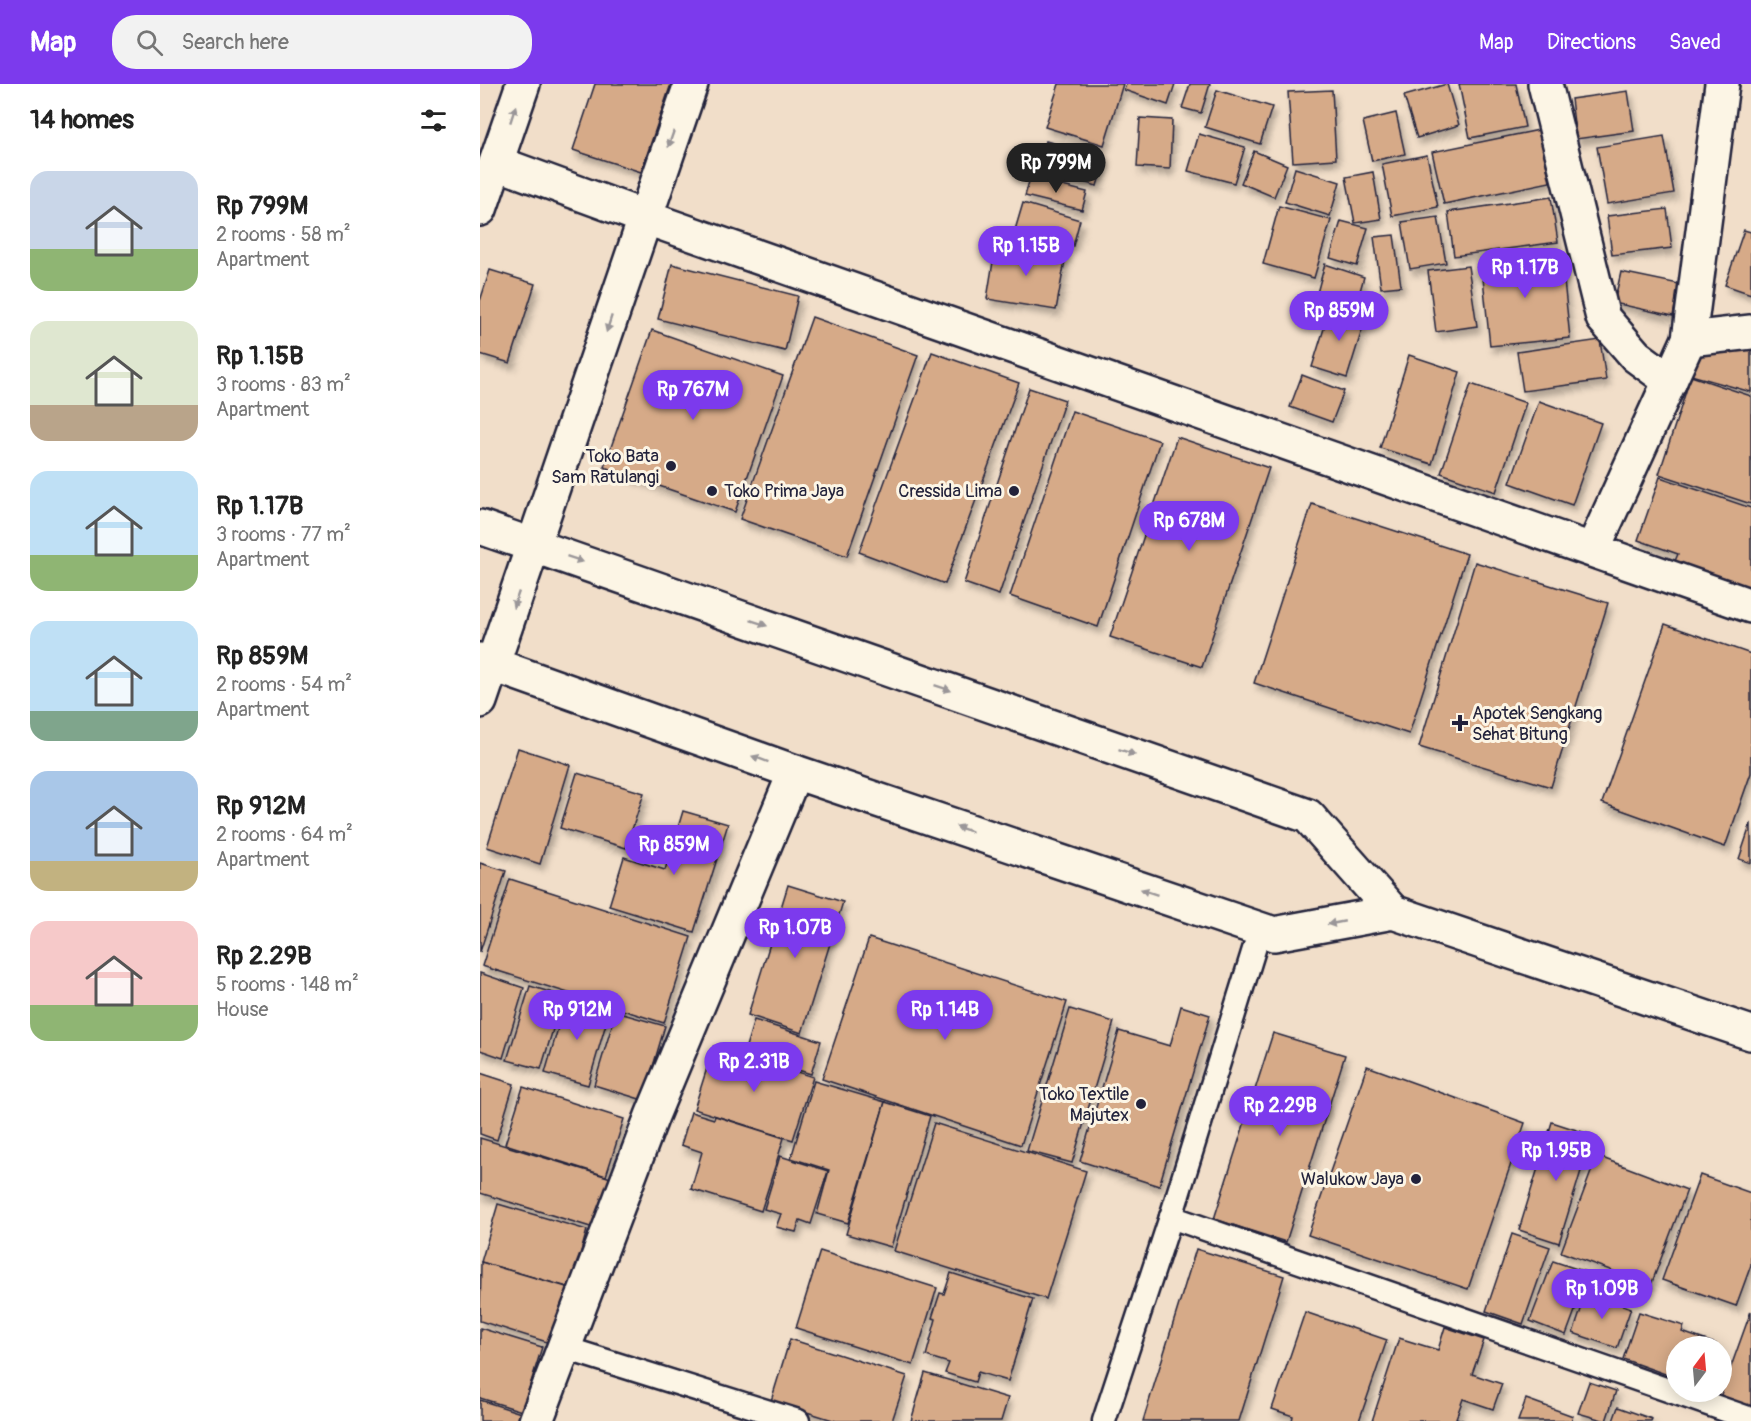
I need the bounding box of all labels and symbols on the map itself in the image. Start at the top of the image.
one-way arrow [509,105,519,123]
one-way arrow [666,130,676,148]
pin: Rp 799M [1001,143,1111,194]
pin: Rp 1.15B [964,226,1088,277]
pin: Rp 1.17B [1463,248,1587,299]
pin: Rp 859M [1284,291,1394,342]
one-way arrow [603,315,613,333]
pin: Rp 767M [638,370,748,421]
place label: Toko Bata Sam Ratulangi [551,445,659,489]
marker: Toko Bata Sam Ratulangi [664,459,678,473]
place label: Toko Prima Jaya [724,480,844,503]
place label: Cressida Lima [898,480,1002,503]
marker: Toko Prima Jaya [705,484,719,498]
marker: Cressida Lima [1007,484,1021,498]
pin: Rp 678M [1134,501,1244,552]
one-way arrow [566,554,584,564]
one-way arrow [511,591,521,609]
one-way arrow [750,619,768,629]
one-way arrow [934,683,952,693]
place label: Apotek Sengkang Sehat Bitung [1472,702,1602,746]
marker: Apotek Sengkang Sehat Bitung [1453,716,1467,730]
one-way arrow [1119,748,1137,758]
one-way arrow [751,754,769,764]
one-way arrow [955,824,973,833]
pin: Rp 859M [619,825,729,876]
one-way arrow [1140,886,1158,896]
pin: Rp 1.07B [733,908,857,959]
one-way arrow [1326,919,1345,928]
pin: Rp 912M [522,990,632,1041]
pin: Rp 1.14B [883,990,1007,1041]
pin: Rp 2.31B [692,1042,816,1093]
place label: Toko Textile Majutex [1039,1083,1129,1127]
pin: Rp 2.29B [1218,1086,1342,1137]
marker: Toko Textile Majutex [1134,1097,1148,1111]
pin: Rp 1.95B [1494,1131,1618,1182]
place label: Walukow Jaya [1301,1168,1404,1191]
marker: Walukow Jaya [1409,1172,1423,1186]
pin: Rp 1.09B [1540,1269,1664,1320]
north arrow [1666,1336,1732,1402]

